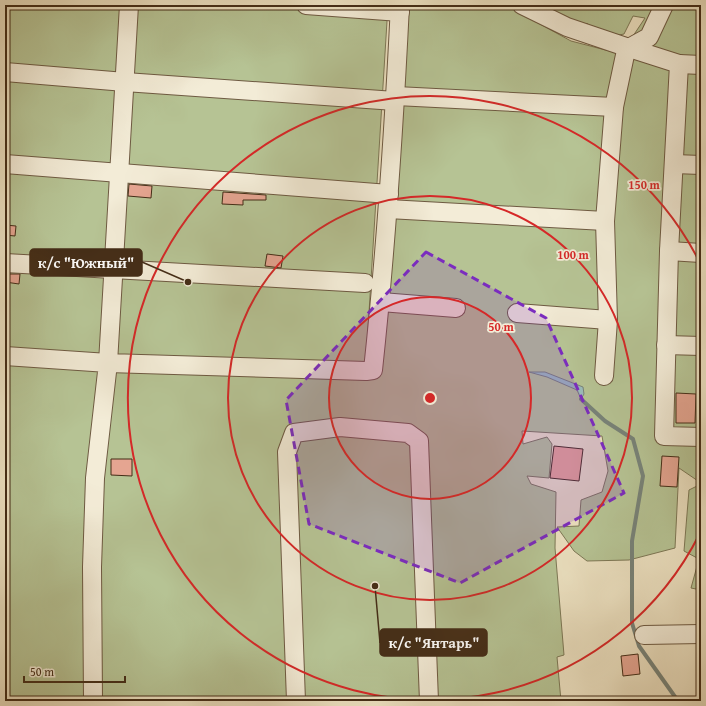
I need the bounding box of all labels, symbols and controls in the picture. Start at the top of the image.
text: 150 m [628,176,661,193]
text: 100 m [557,246,590,263]
callout: к/с "Южный" [30,249,142,276]
text: к/с "Южный" [38,252,134,273]
text: 50 m [488,318,514,335]
centre of rings [423,391,437,405]
callout: к/с "Янтарь" [380,629,487,656]
text: к/с "Янтарь" [389,632,479,653]
scale bar [24,658,125,684]
text: 50 m [30,663,54,680]

